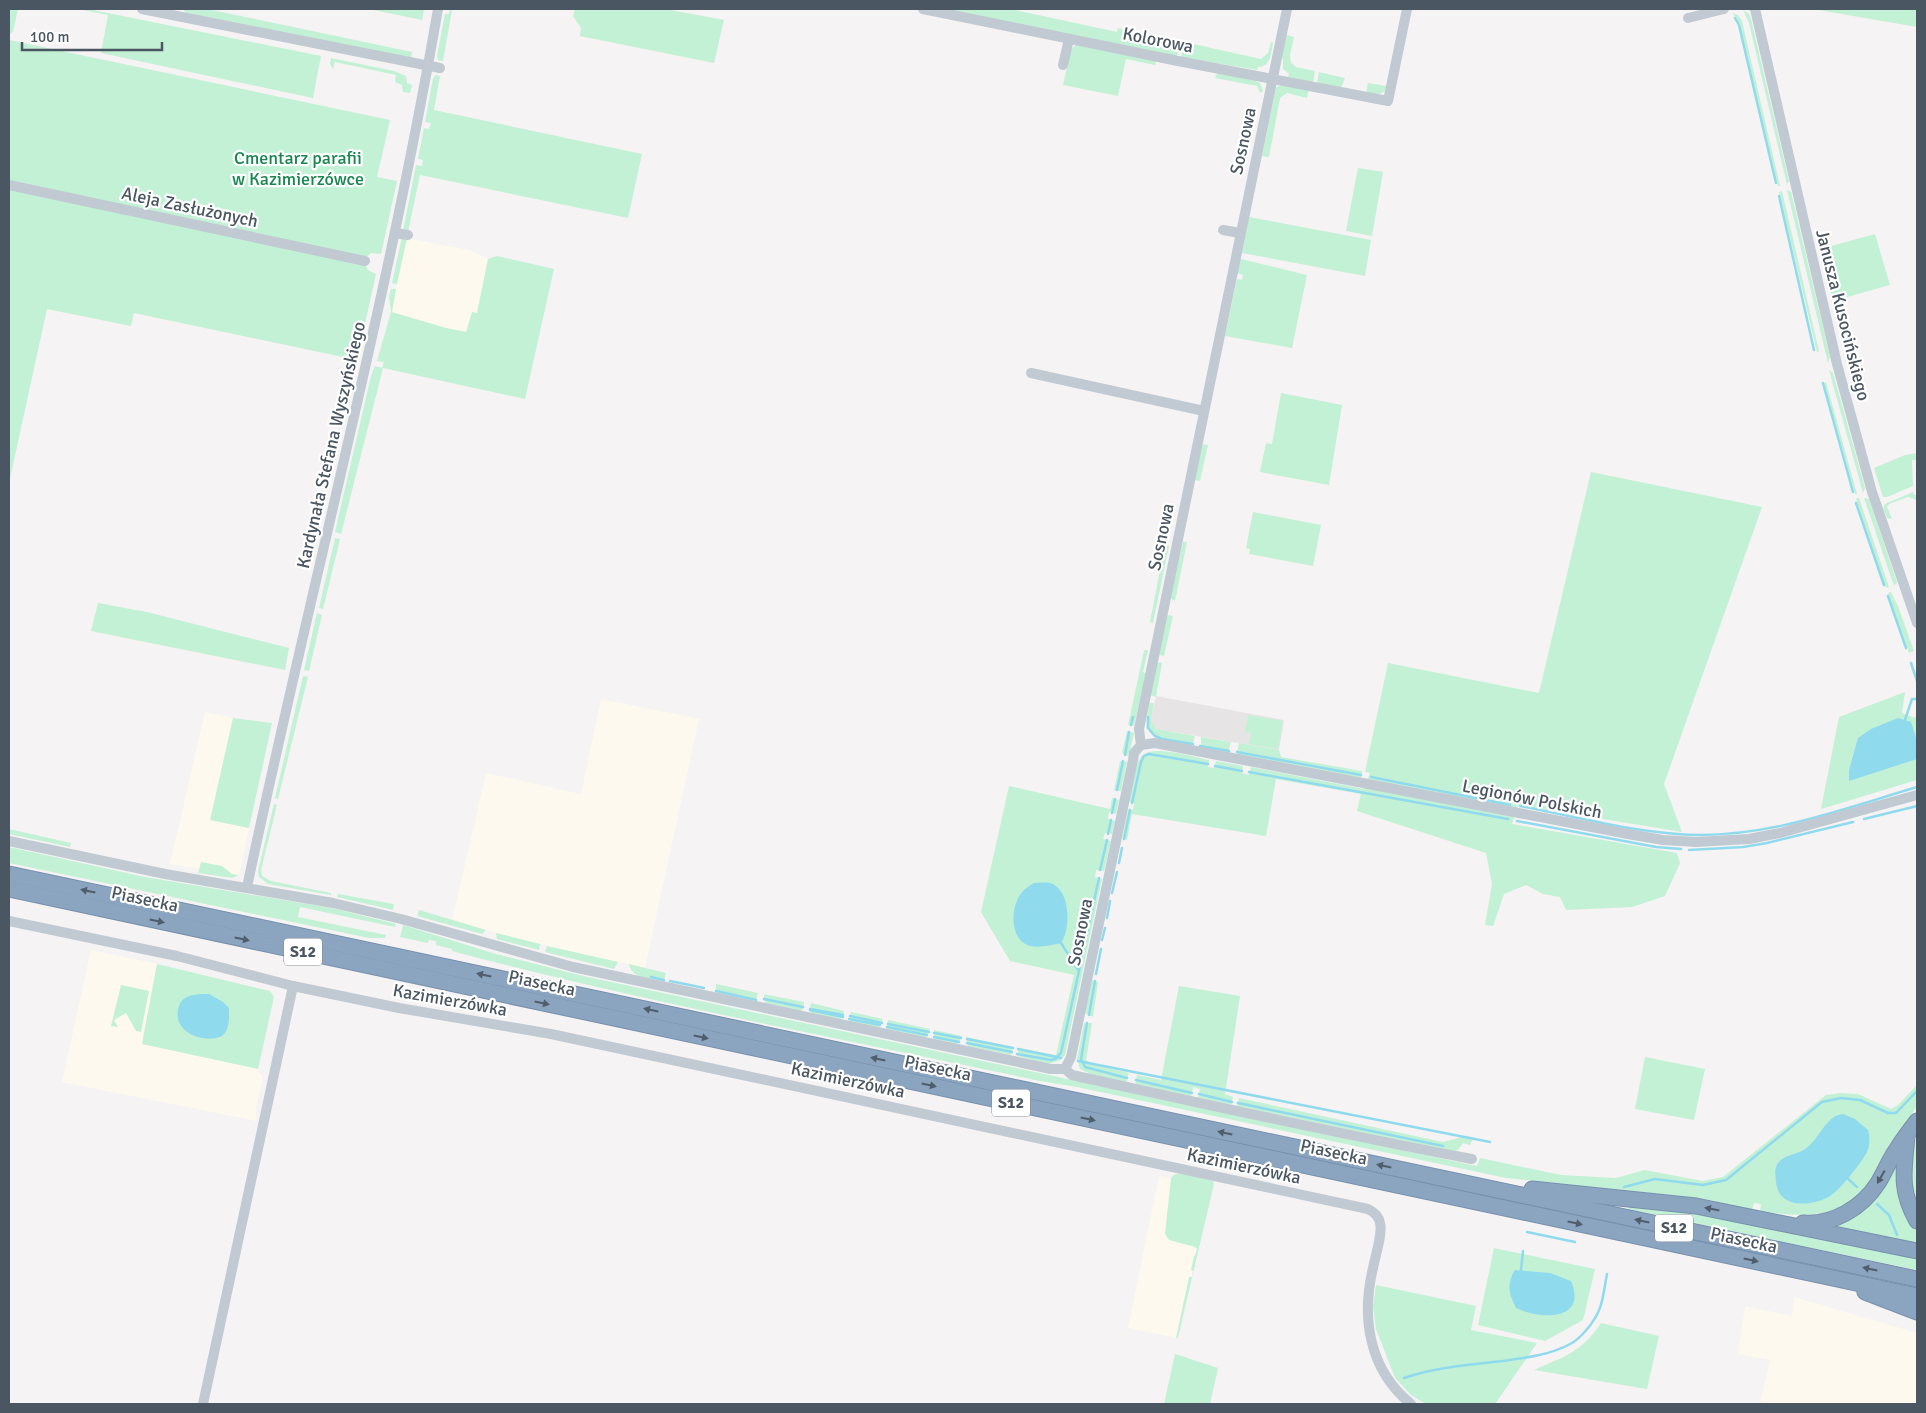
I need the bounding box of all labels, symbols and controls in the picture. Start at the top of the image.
scale bar [22,20,162,52]
street label: Kolorowa [1121,22,1195,58]
text: 100 m [30,28,70,46]
street label: Sosnowa [1225,105,1261,177]
park label: Cmentarz parafii w Kazimierzówce [232,147,364,190]
street label: Aleja Zasłużonych [120,182,260,232]
street label: Janusza Kusocińskiego [1811,227,1875,403]
street label: Kardynała Stefana Wyszyńskiego [292,319,370,571]
street label: Sosnowa [1143,501,1179,573]
street label: Legionów Polskich [1460,775,1604,823]
street label: Piasecka [110,881,180,917]
one-way arrow [81,887,96,895]
street label: Sosnowa [1063,896,1097,968]
one-way arrow [150,917,165,925]
one-way arrow [235,935,250,943]
road number: S12 [284,939,322,966]
street label: Piasecka [507,965,577,1001]
one-way arrow [476,971,491,979]
street label: Kazimierzówka [391,979,509,1021]
one-way arrow [535,999,551,1007]
one-way arrow [642,1006,658,1014]
one-way arrow [694,1033,710,1041]
street label: Piasecka [903,1050,973,1086]
one-way arrow [870,1055,886,1063]
street label: Kazimierzówka [789,1057,907,1103]
one-way arrow [921,1081,936,1089]
road number: S12 [992,1090,1030,1116]
one-way arrow [1080,1115,1095,1123]
one-way arrow [1217,1128,1233,1136]
street label: Piasecka [1299,1134,1369,1170]
street label: Kazimierzówka [1185,1143,1303,1189]
one-way arrow [1376,1162,1392,1170]
one-way arrow [1877,1171,1886,1184]
one-way arrow [1704,1205,1720,1213]
road number: S12 [1655,1214,1693,1242]
one-way arrow [1634,1217,1650,1225]
one-way arrow [1568,1219,1583,1227]
street label: Piasecka [1709,1222,1779,1258]
one-way arrow [1744,1257,1760,1265]
one-way arrow [1862,1265,1877,1273]

